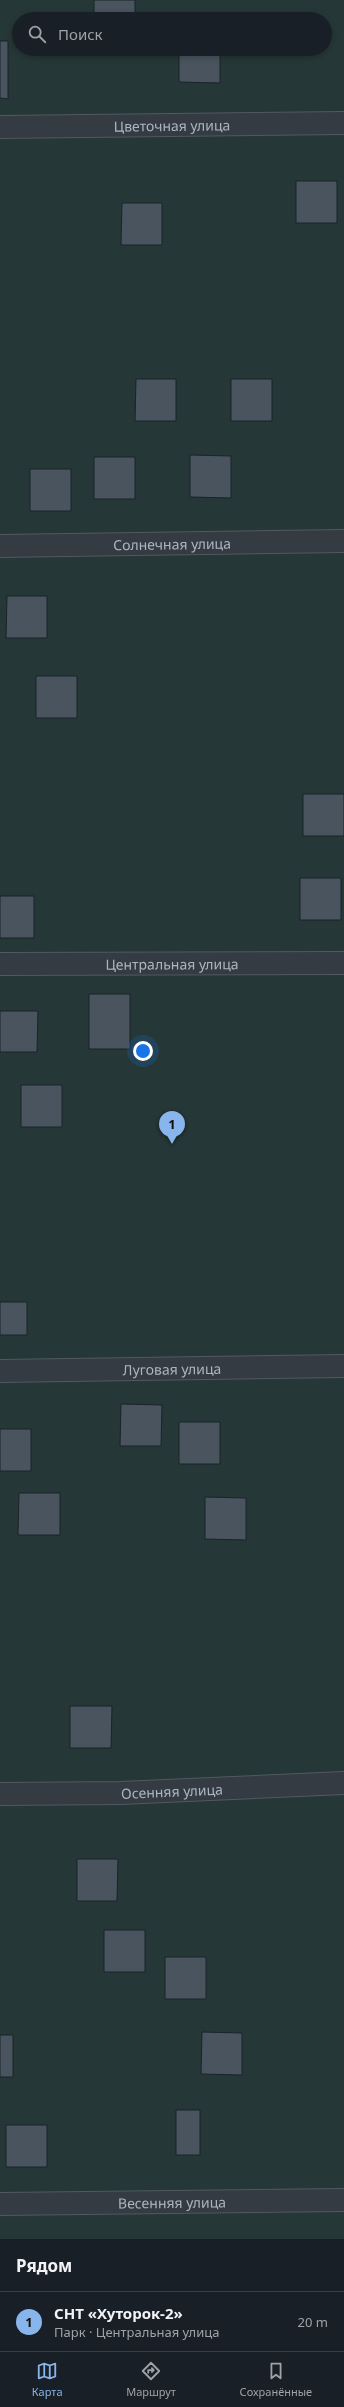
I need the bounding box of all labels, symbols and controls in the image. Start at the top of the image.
search box [12,12,332,56]
icon: search [26,23,48,45]
text: Поиск [58,24,103,44]
street label: Цветочная улица [114,115,230,135]
street label: Солнечная улица [113,533,231,554]
street label: Центральная улица [105,954,239,973]
your location [133,1041,153,1061]
pin: 1 [159,1111,185,1144]
street label: Луговая улица [123,1358,221,1379]
street label: Осенняя улица [121,1779,223,1802]
street label: Весенняя улица [118,2192,226,2212]
text: Рядом [16,2254,72,2277]
text: СНТ «Хуторок-2» [54,2303,183,2323]
text: 1 [25,2313,33,2331]
text: 20 m [298,2313,328,2331]
text: Парк · Центральная улица [54,2323,219,2341]
tab: Карта [32,2360,63,2399]
tab: Маршрут [126,2360,176,2399]
tab: Сохранённые [240,2360,312,2399]

